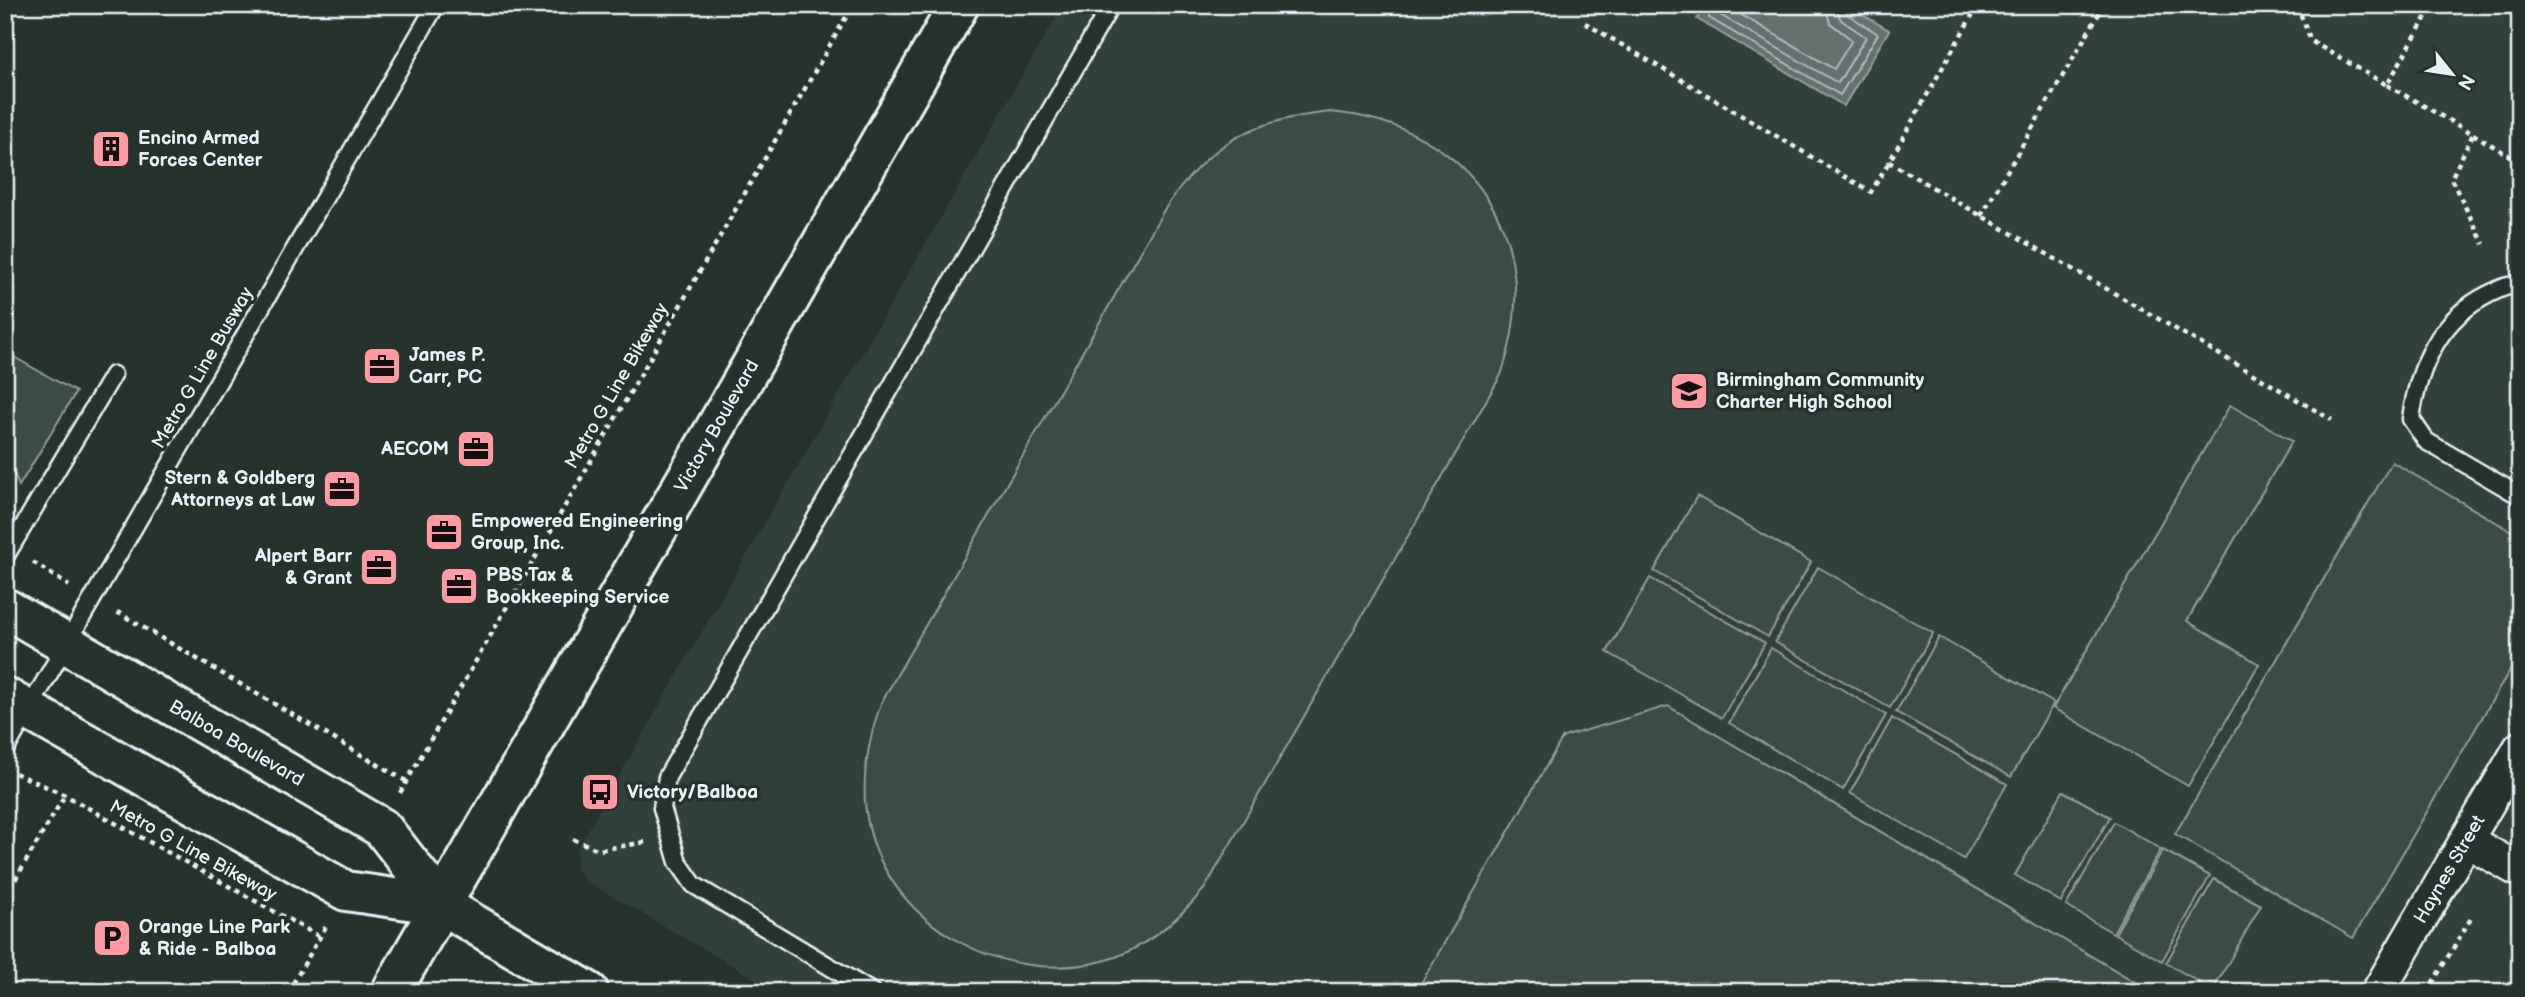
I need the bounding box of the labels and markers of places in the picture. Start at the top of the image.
place label: Encino Armed Forces Center [138,127,263,172]
building icon: Encino Armed Forces Center [90,128,132,170]
place label: James P. Carr, PC [409,344,485,389]
office icon: James P. Carr, PC [361,345,403,387]
place label: Birmingham Community Charter High School [1716,369,1924,414]
school or university icon: Birmingham Community Charter High School [1668,370,1710,412]
office icon: AECOM [455,428,497,470]
place label: AECOM [380,438,449,461]
place label: Stern & Goldberg Attorneys at Law [165,467,316,512]
office icon: Stern & Goldberg Attorneys at Law [321,468,363,510]
place label: Empowered Engineering Group, Inc. [471,510,683,555]
office icon: Empowered Engineering Group, Inc. [423,511,465,553]
place label: Alpert Barr & Grant [254,545,353,590]
office icon: Alpert Barr & Grant [358,546,400,588]
place label: PBS Tax & Bookkeeping Service [486,564,670,609]
office icon: PBS Tax & Bookkeeping Service [438,565,480,607]
bus stop icon: Victory/Balboa [579,771,621,813]
place label: Victory/Balboa [627,781,758,804]
place label: Orange Line Park & Ride - Balboa [139,916,290,961]
parking icon: Orange Line Park & Ride - Balboa [91,917,133,959]

